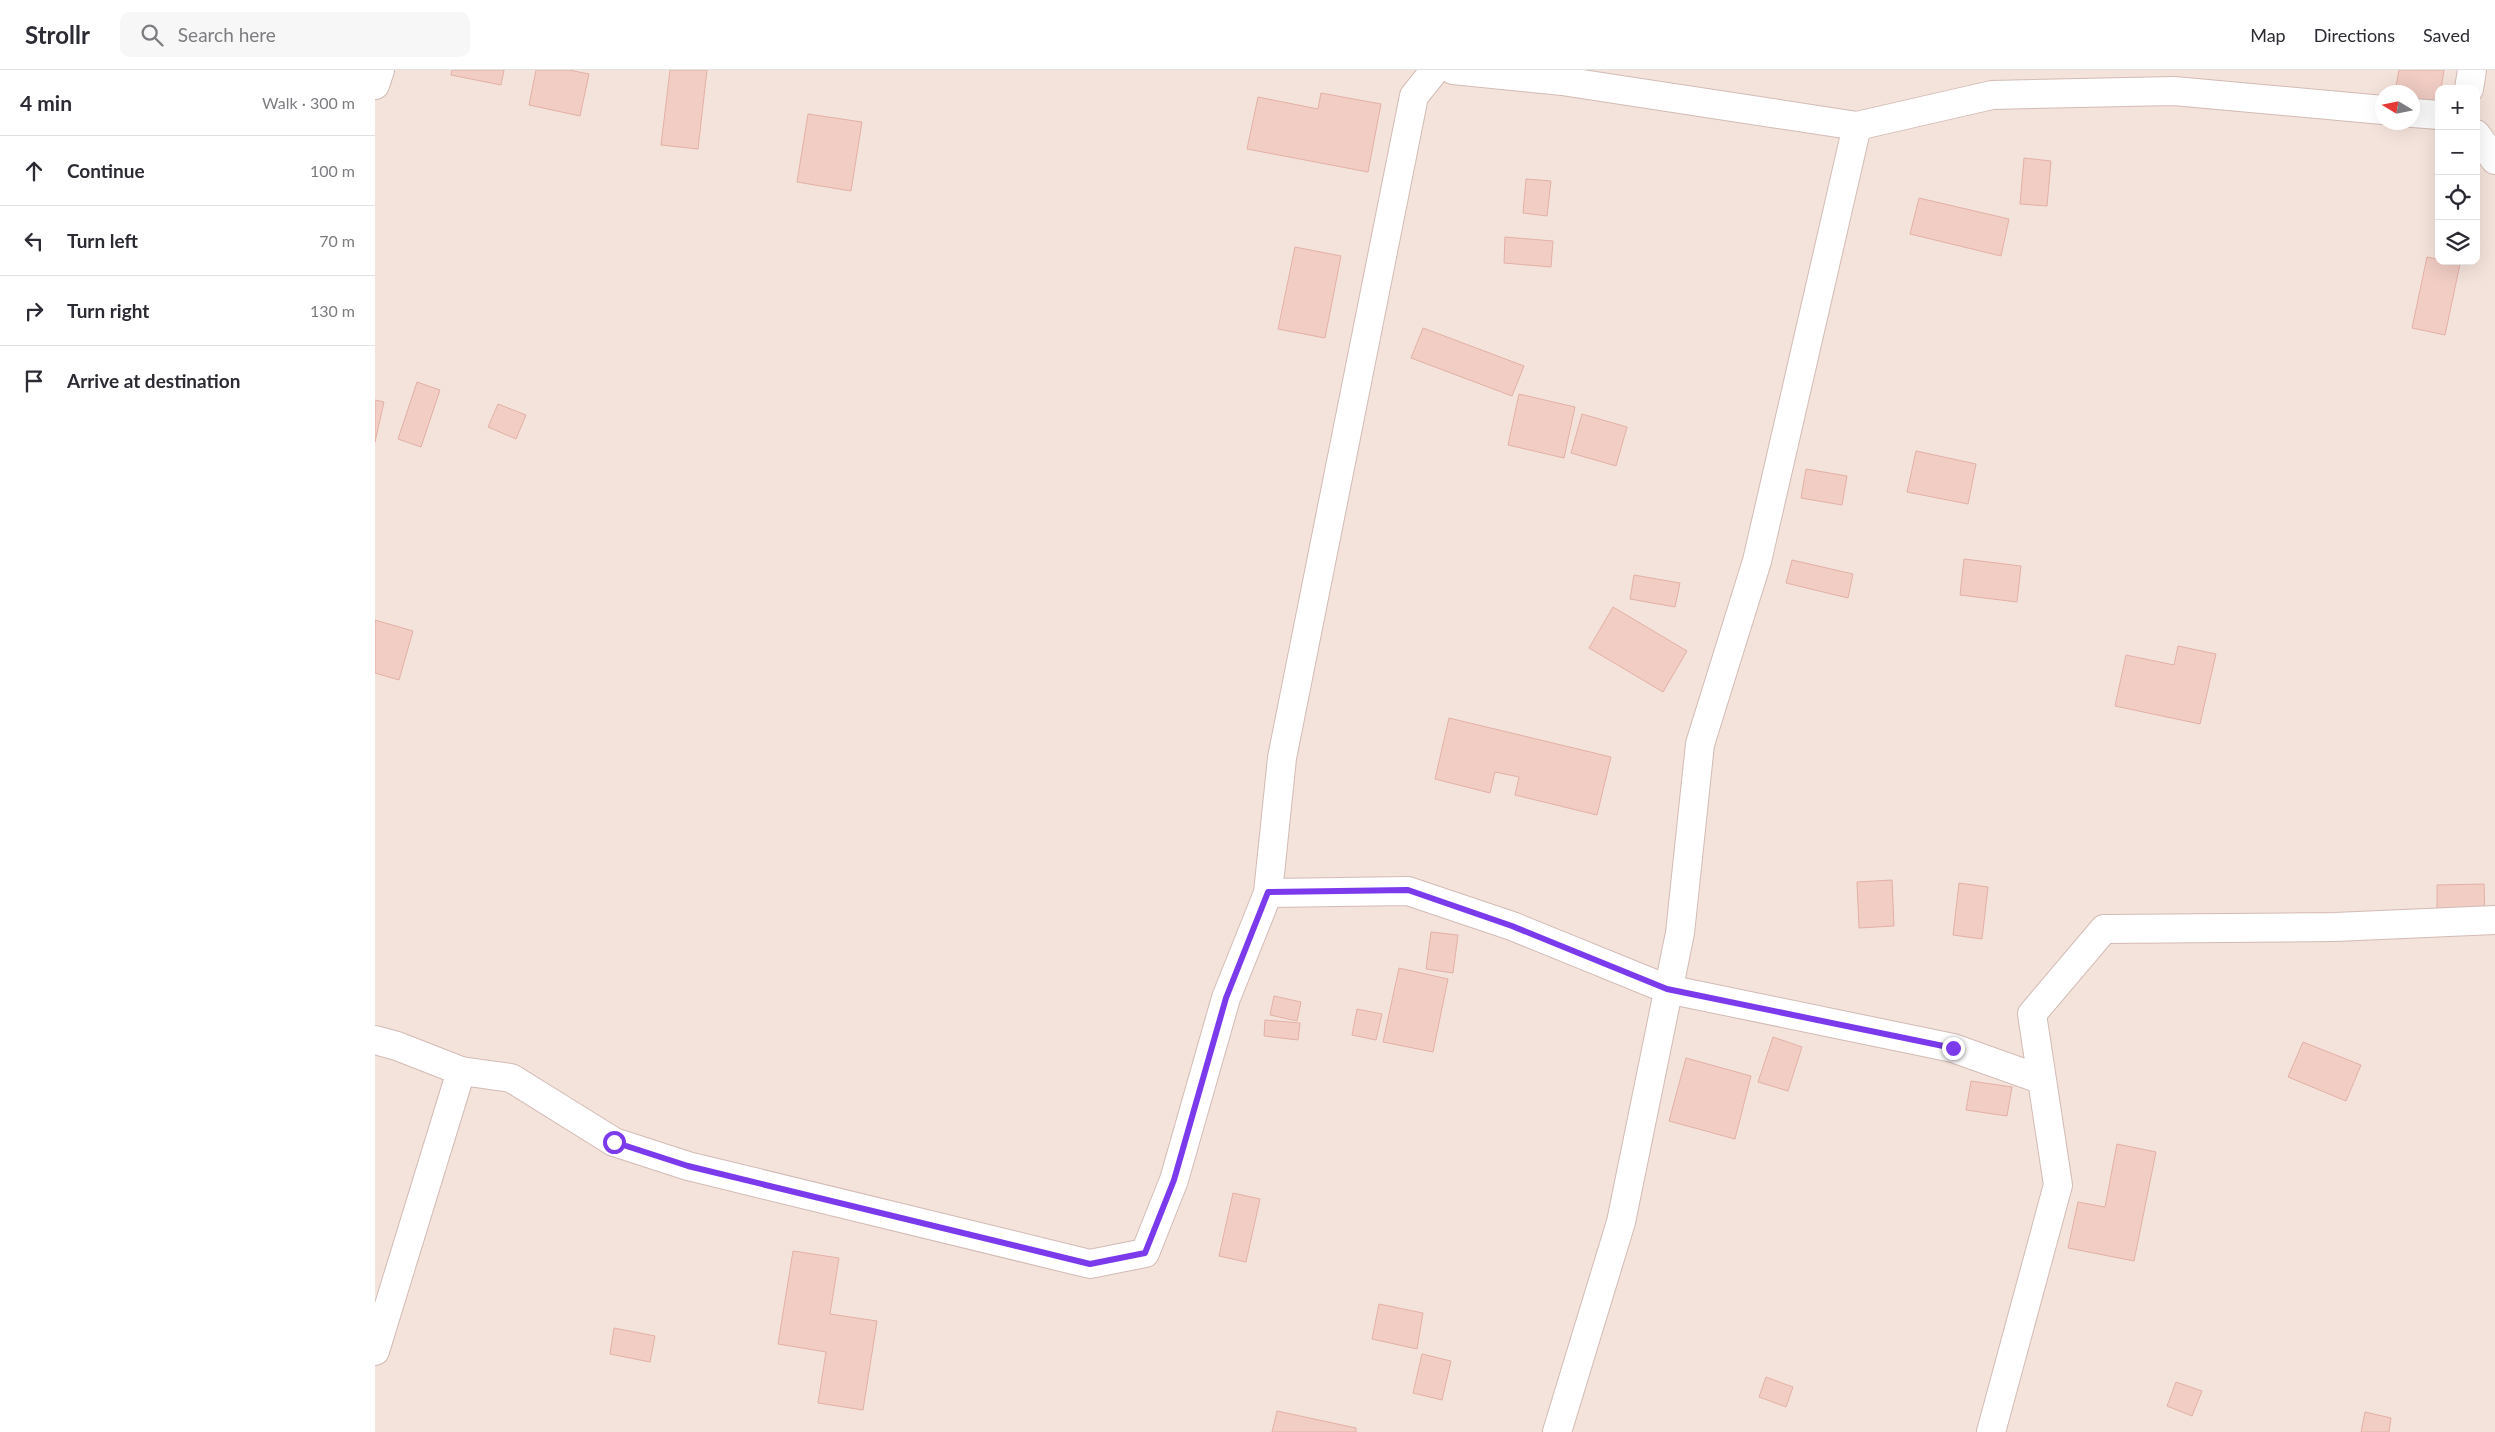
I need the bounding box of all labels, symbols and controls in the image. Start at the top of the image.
search box [120,12,470,57]
text: Strollr [25,20,90,49]
icon: search [138,21,166,49]
text: Search here [178,23,276,46]
text: Map [2250,24,2286,46]
text: Directions [2314,24,2395,46]
text: Saved [2423,24,2470,46]
north arrow [2375,85,2420,130]
map controls [2435,85,2480,265]
button: + [2435,85,2480,130]
text: 4 min [20,90,72,115]
text: Walk · 300 m [262,93,355,112]
button: − [2435,130,2480,175]
icon: ahead [20,157,48,185]
text: Continue [67,159,145,182]
text: 100 m [310,161,355,180]
button: locate [2435,175,2480,220]
button: layers [2435,220,2480,265]
icon: left [20,227,48,255]
text: Turn left [67,229,138,252]
text: 70 m [319,231,355,250]
icon: right [20,297,48,325]
text: Turn right [67,299,149,322]
text: 130 m [310,301,355,320]
icon: arrive [20,367,48,395]
text: Arrive at destination [67,369,240,392]
route end [1942,1037,1965,1060]
route start [603,1131,626,1154]

